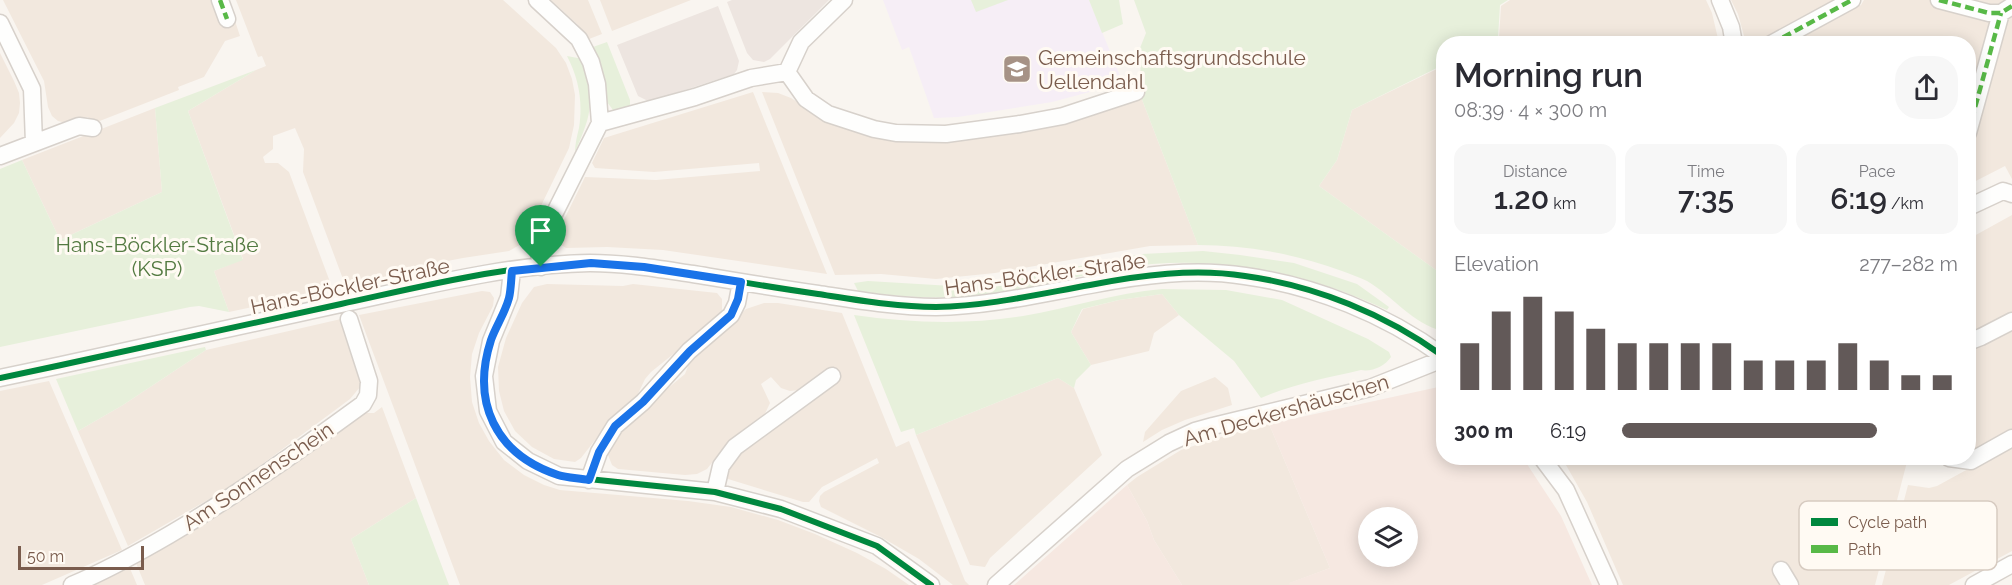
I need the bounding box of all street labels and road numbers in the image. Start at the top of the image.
street label: Hans-Böckler-Straße [943,247,1147,301]
street label: Hans-Böckler-Straße [248,253,452,319]
street label: Am Deckershäuschen [1180,369,1392,451]
street label: Am Sonnenschein [178,416,338,536]

